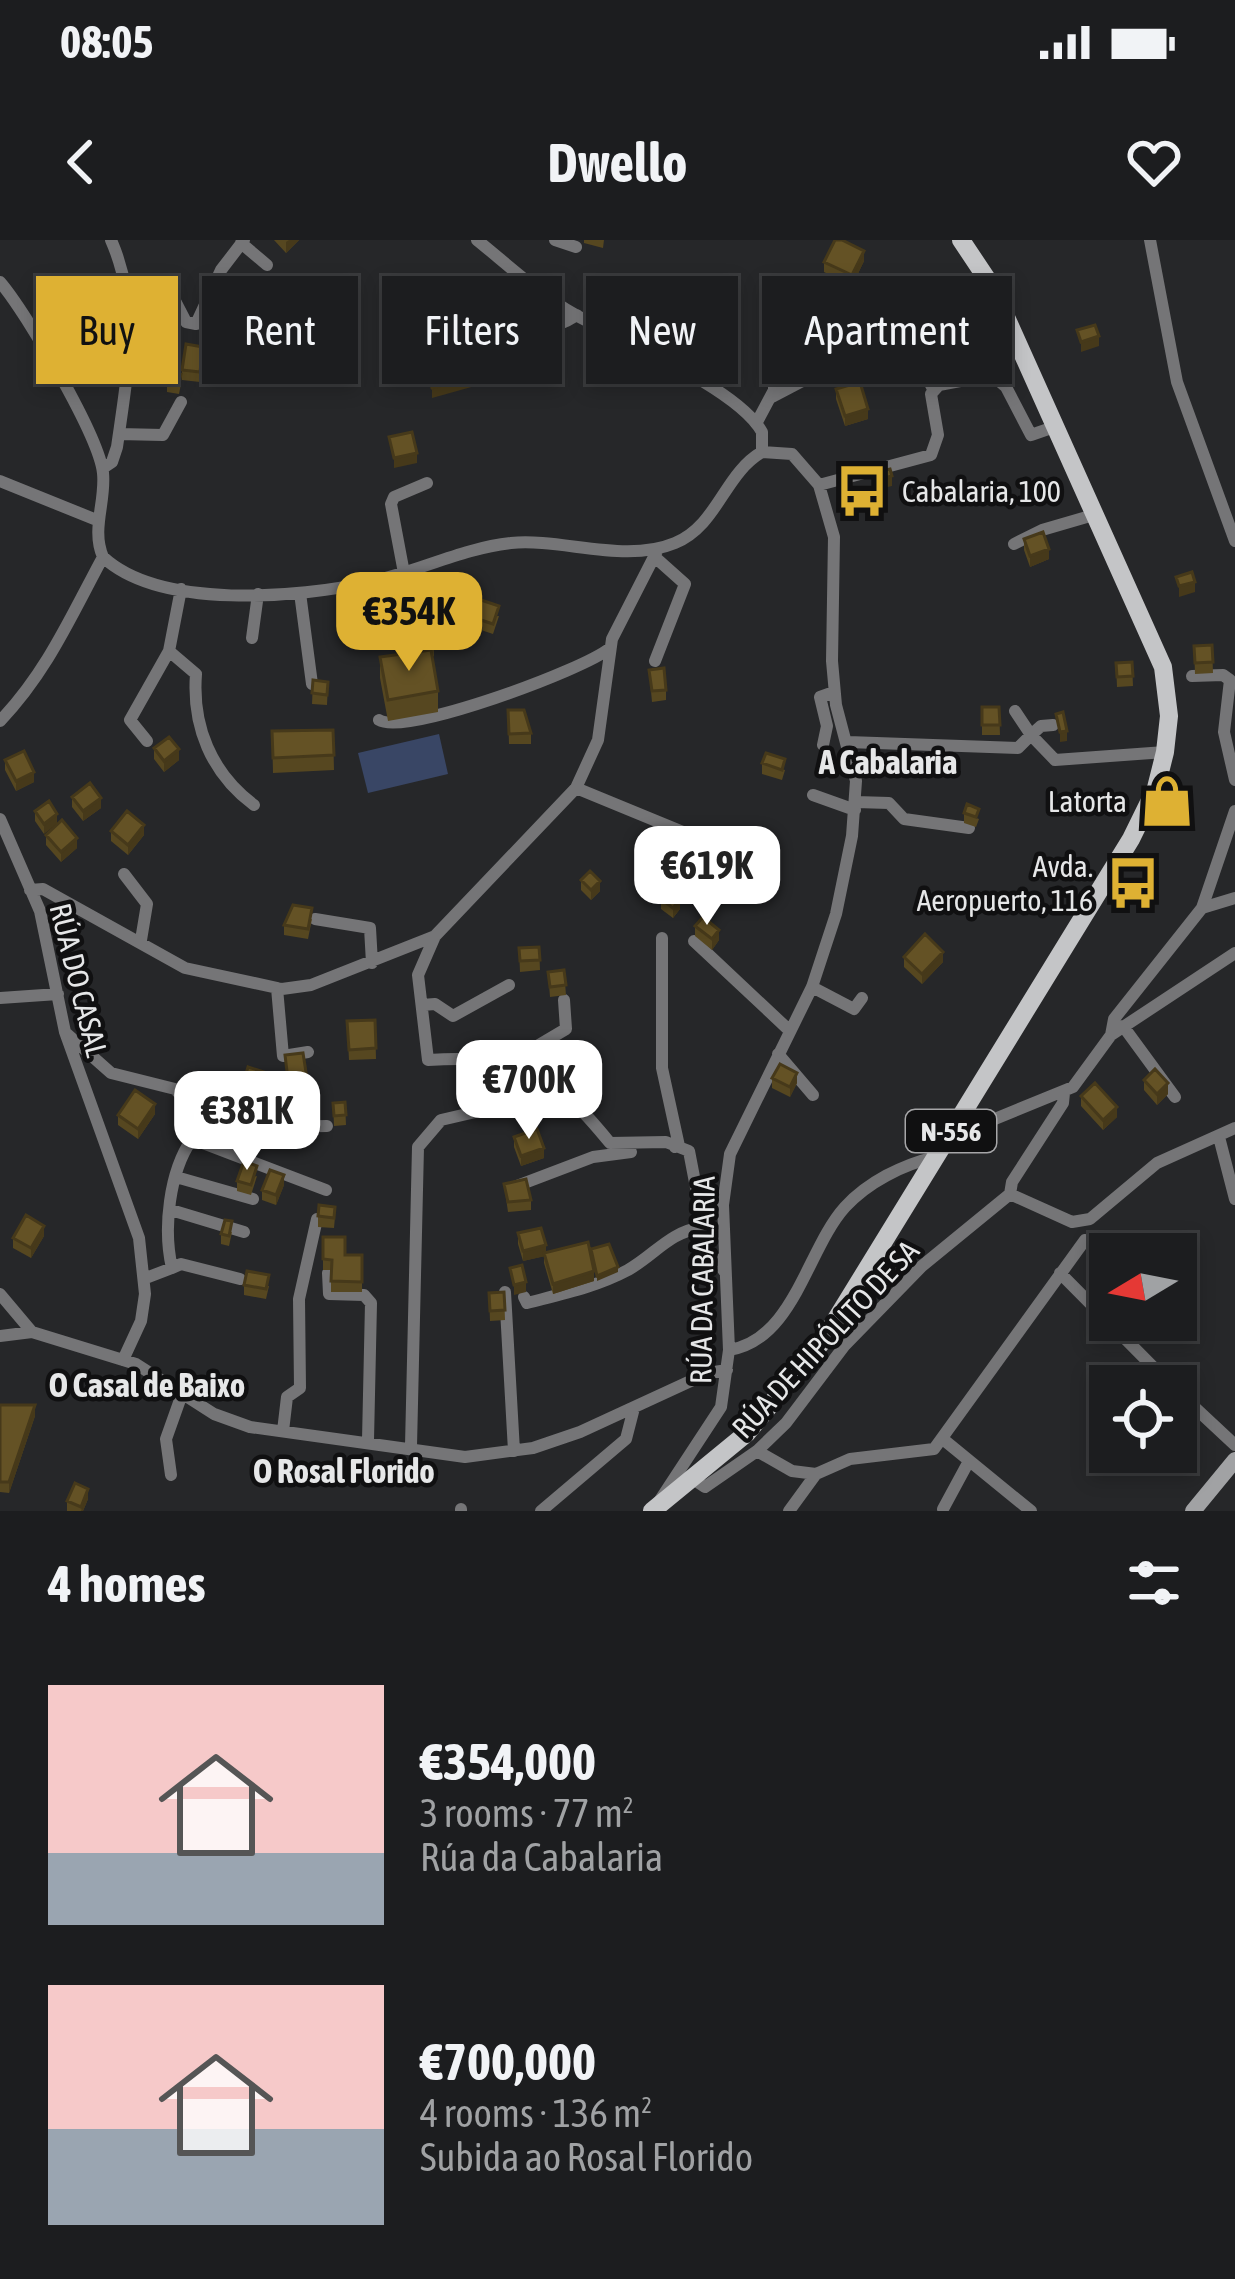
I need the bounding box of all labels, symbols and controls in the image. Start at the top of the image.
text: 08:05 [60,16,154,68]
icon: back [48,129,114,195]
icon: heart [1121,129,1187,195]
text: Dwello [548,132,687,193]
chip: Buy [36,276,178,384]
chip: Rent [202,276,358,384]
chip: Filters [382,276,562,384]
chip: New [586,276,738,384]
chip: Apartment [762,276,1012,384]
bus stop icon: Cabalaria, 100 [833,462,891,520]
place label: Cabalaria, 100 [902,474,1061,508]
pin: €354K [325,572,493,674]
text: €354K [363,589,455,633]
district label: A Cabalaria [818,743,957,781]
shop icon: Latorta [1138,772,1196,830]
place label: Latorta [1048,784,1127,818]
pin: €619K [623,826,791,928]
text: €619K [661,843,753,887]
place label: Avda. Aeropuerto, 116 [917,849,1093,917]
bus stop icon: Avda. Aeropuerto, 116 [1104,854,1162,912]
street label: RÚA DO CASAL [44,900,115,1061]
pin: €700K [445,1040,613,1142]
text: €700K [483,1057,575,1101]
pin: €381K [163,1071,331,1173]
text: €381K [201,1088,293,1132]
road number: N-556 [906,1110,996,1152]
street label: RÚA DA CABALARIA [683,1175,721,1384]
street label: RÚA DE HIPÓLITO DE SA [725,1233,925,1445]
north arrow [1089,1233,1197,1341]
map controls [1089,1233,1197,1473]
button: locate [1089,1365,1197,1473]
district label: O Casal de Baixo [49,1366,245,1404]
district label: O Rosal Florido [253,1452,435,1490]
icon: filters [1121,1550,1187,1616]
text: 4 homes [48,1554,206,1613]
text: €354,000 [420,1732,596,1791]
icon: home [144,1733,288,1877]
text: 3 rooms · 77 m² [420,1791,634,1835]
text: Rúa da Cabalaria [420,1835,663,1879]
text: €700,000 [420,2032,596,2091]
icon: home [144,2033,288,2177]
text: 4 rooms · 136 m² [420,2091,652,2135]
text: Subida ao Rosal Florido [420,2135,753,2179]

